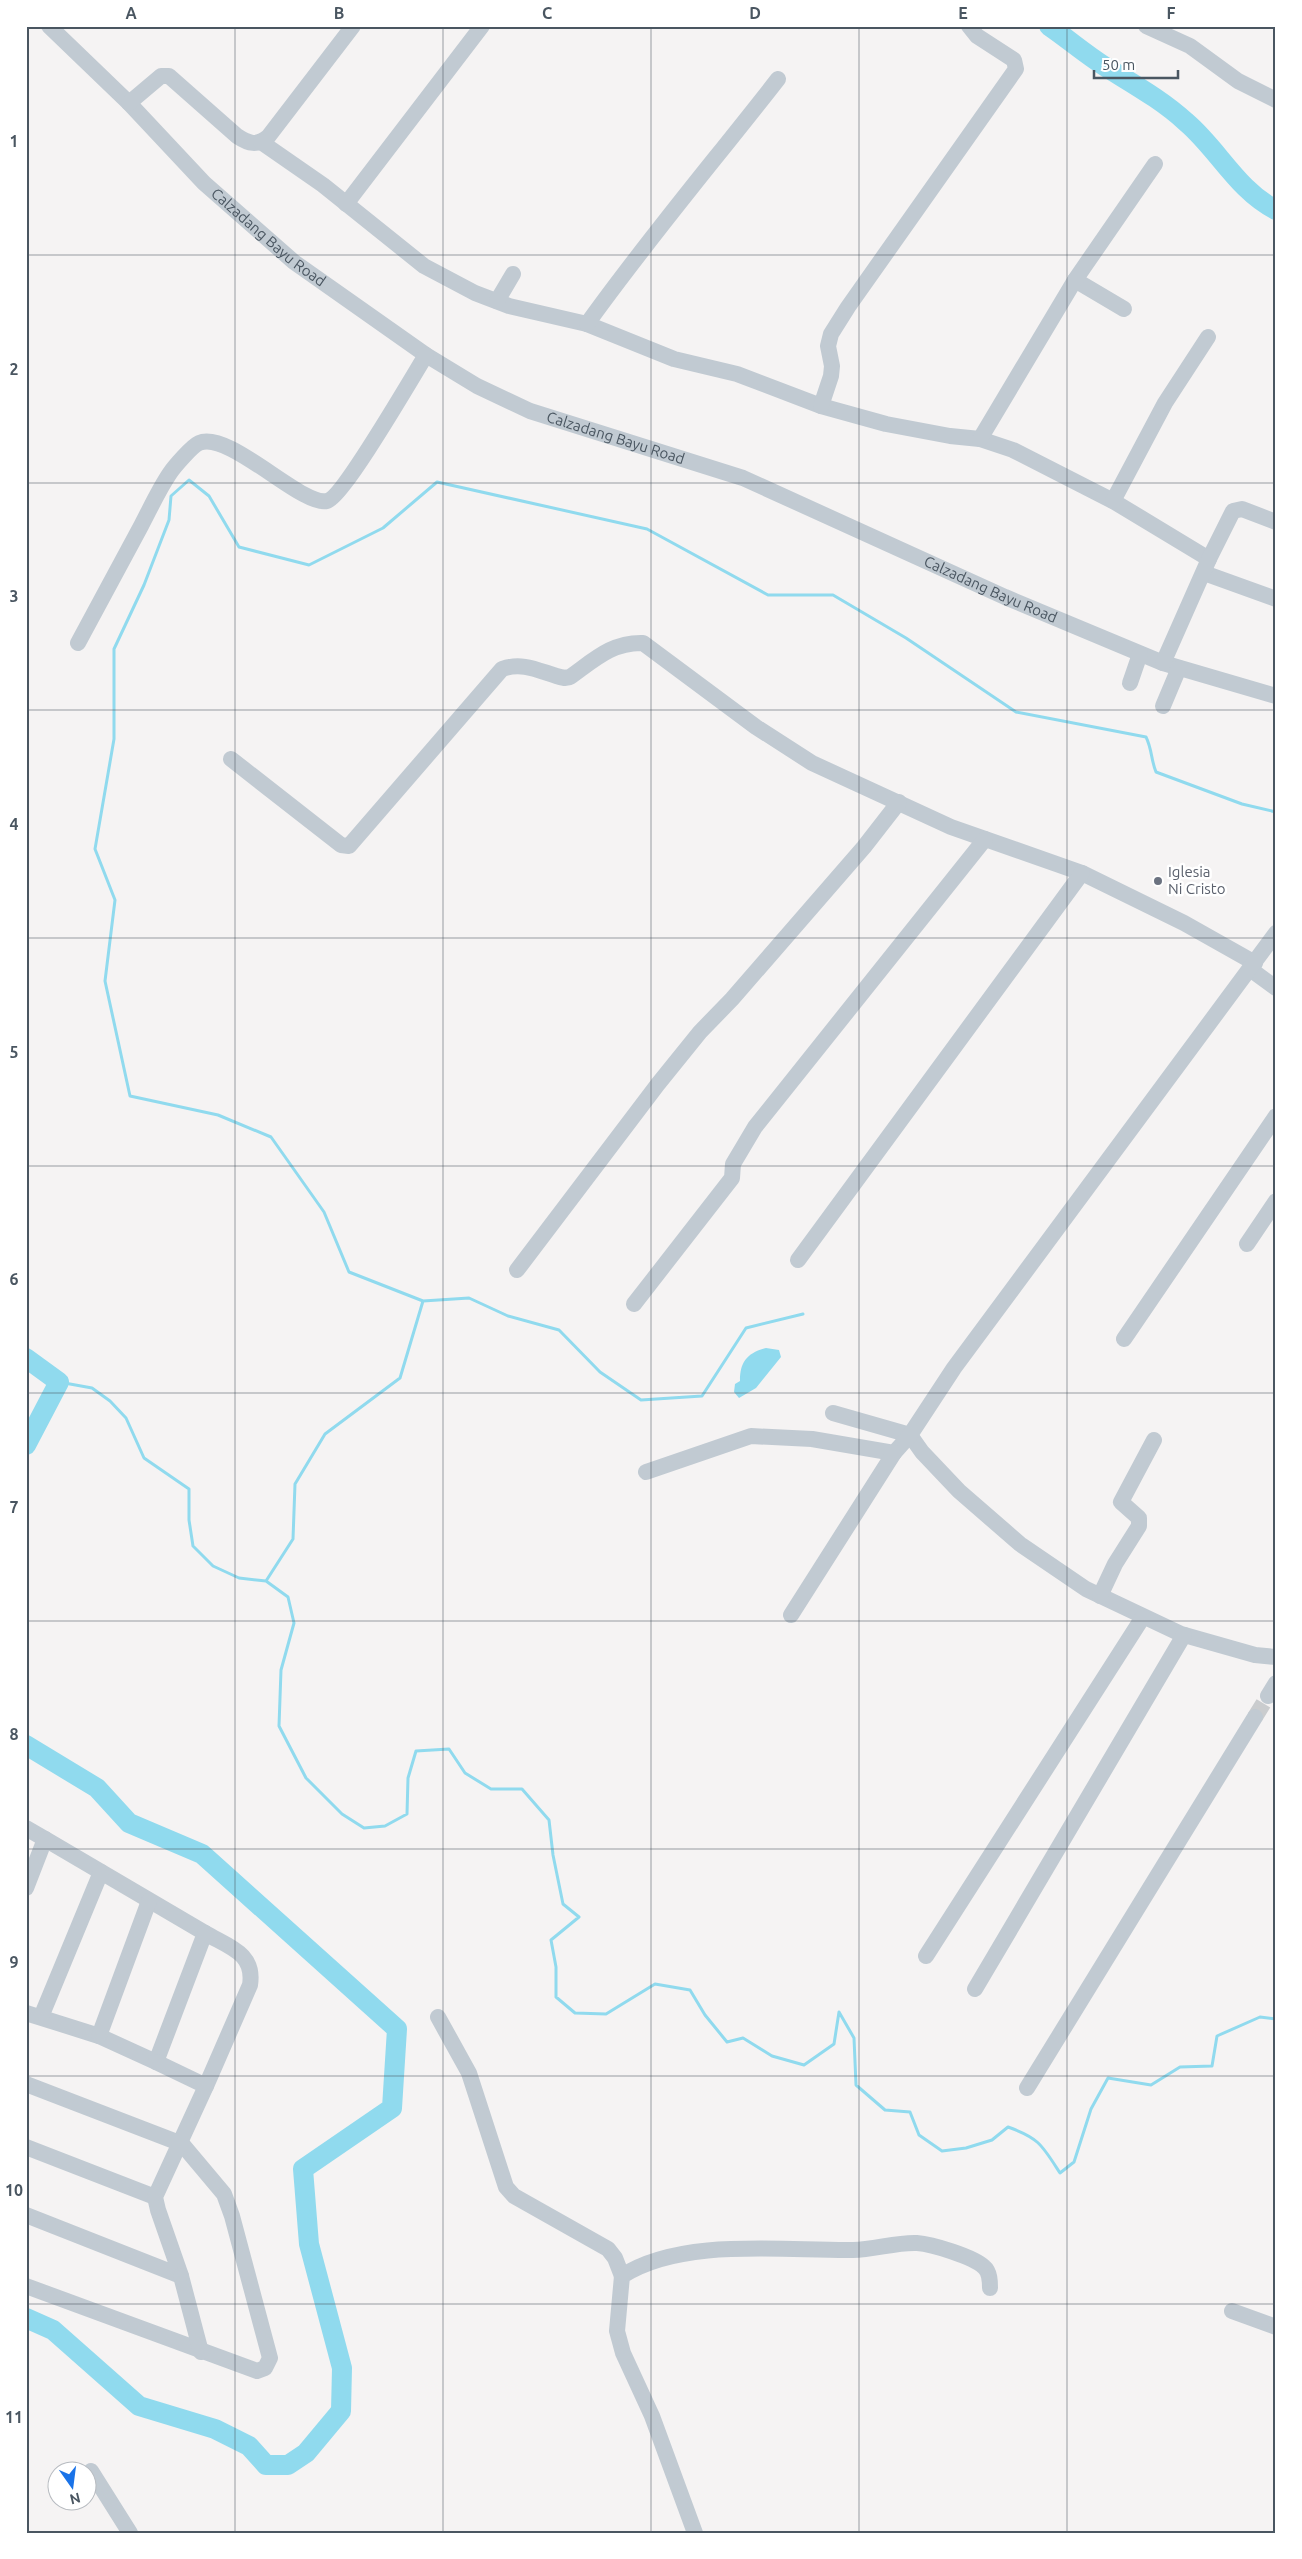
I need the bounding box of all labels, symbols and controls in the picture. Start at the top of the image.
text: A [125,4,137,22]
text: B [334,4,344,22]
text: C [542,4,552,22]
text: D [749,4,761,22]
text: E [958,4,968,22]
text: F [1167,4,1176,22]
scale bar [1094,48,1178,80]
text: 50 m [1102,56,1135,73]
text: 1 [9,132,19,150]
street label: Calzadang Bayu Road [208,184,329,290]
text: 2 [9,360,19,378]
street label: Calzadang Bayu Road [545,408,687,467]
street label: Calzadang Bayu Road [921,552,1060,626]
text: 3 [9,587,19,605]
text: 4 [9,815,19,833]
place label: Iglesia Ni Cristo [1168,863,1225,897]
marker: Iglesia Ni Cristo [1152,875,1164,887]
text: 5 [9,1043,19,1061]
text: 6 [9,1270,19,1288]
text: 7 [9,1498,19,1516]
text: 8 [9,1725,19,1743]
text: 9 [9,1953,19,1971]
text: 10 [5,2181,23,2199]
text: 11 [5,2408,23,2426]
north arrow [48,2462,98,2512]
text: N [68,2490,82,2508]

